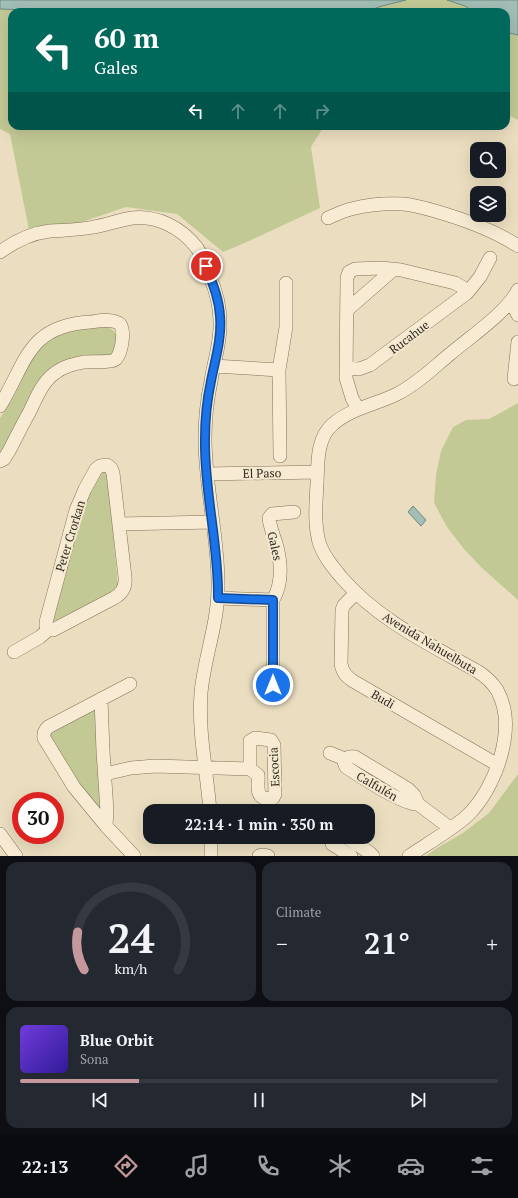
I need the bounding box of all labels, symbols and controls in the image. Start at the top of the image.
text: 60 m [94,19,159,56]
icon: left [28,24,80,76]
text: Gales [94,55,138,79]
icon: left [185,100,207,122]
icon: ahead [227,100,249,122]
icon: ahead [269,100,291,122]
icon: right [311,100,333,122]
map controls [470,142,506,222]
button: search [470,142,506,178]
button: layers [470,186,506,222]
pin [189,249,223,283]
icon: arrive [195,255,217,277]
street label: Rucahue [386,317,432,357]
street label: El Paso [243,465,282,481]
street label: Peter Crorkan [52,499,88,573]
street label: Gales [264,530,286,562]
street label: Avenida Nahuelbuta [380,609,480,677]
position arrow [252,664,294,706]
street label: Budi [369,686,398,712]
street label: Escocia [265,747,283,787]
street label: Calfulén [354,768,400,804]
speed limit sign: 30 [12,792,64,844]
text: 22:14 · 1 min · 350 m [185,814,333,834]
text: Climate [276,903,321,921]
text: 24 [107,909,155,964]
text: 21° [364,923,410,963]
text: − [276,929,288,958]
text: + [486,929,498,958]
text: km/h [115,958,148,977]
text: Blue Orbit [80,1030,154,1050]
text: Sona [80,1050,108,1068]
icon: previous [89,1089,111,1111]
icon: pause [248,1089,270,1111]
icon: next [407,1089,429,1111]
icon: directions [112,1152,140,1180]
icon: music [183,1152,211,1180]
icon: phone [254,1152,282,1180]
icon: climate [326,1152,354,1180]
icon: car [397,1152,425,1180]
icon: filters [468,1152,496,1180]
text: 22:13 [22,1154,69,1178]

